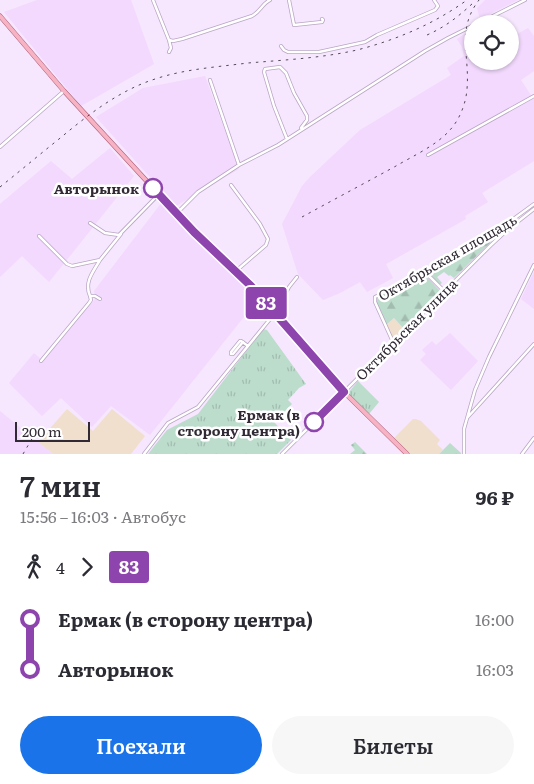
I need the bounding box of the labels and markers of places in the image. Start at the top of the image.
place label: Авторынок [54,178,139,198]
marker: Авторынок [143,178,163,198]
place label: Ермак (в сторону центра) [178,404,300,440]
marker: Ермак (в сторону центра) [304,412,324,432]

